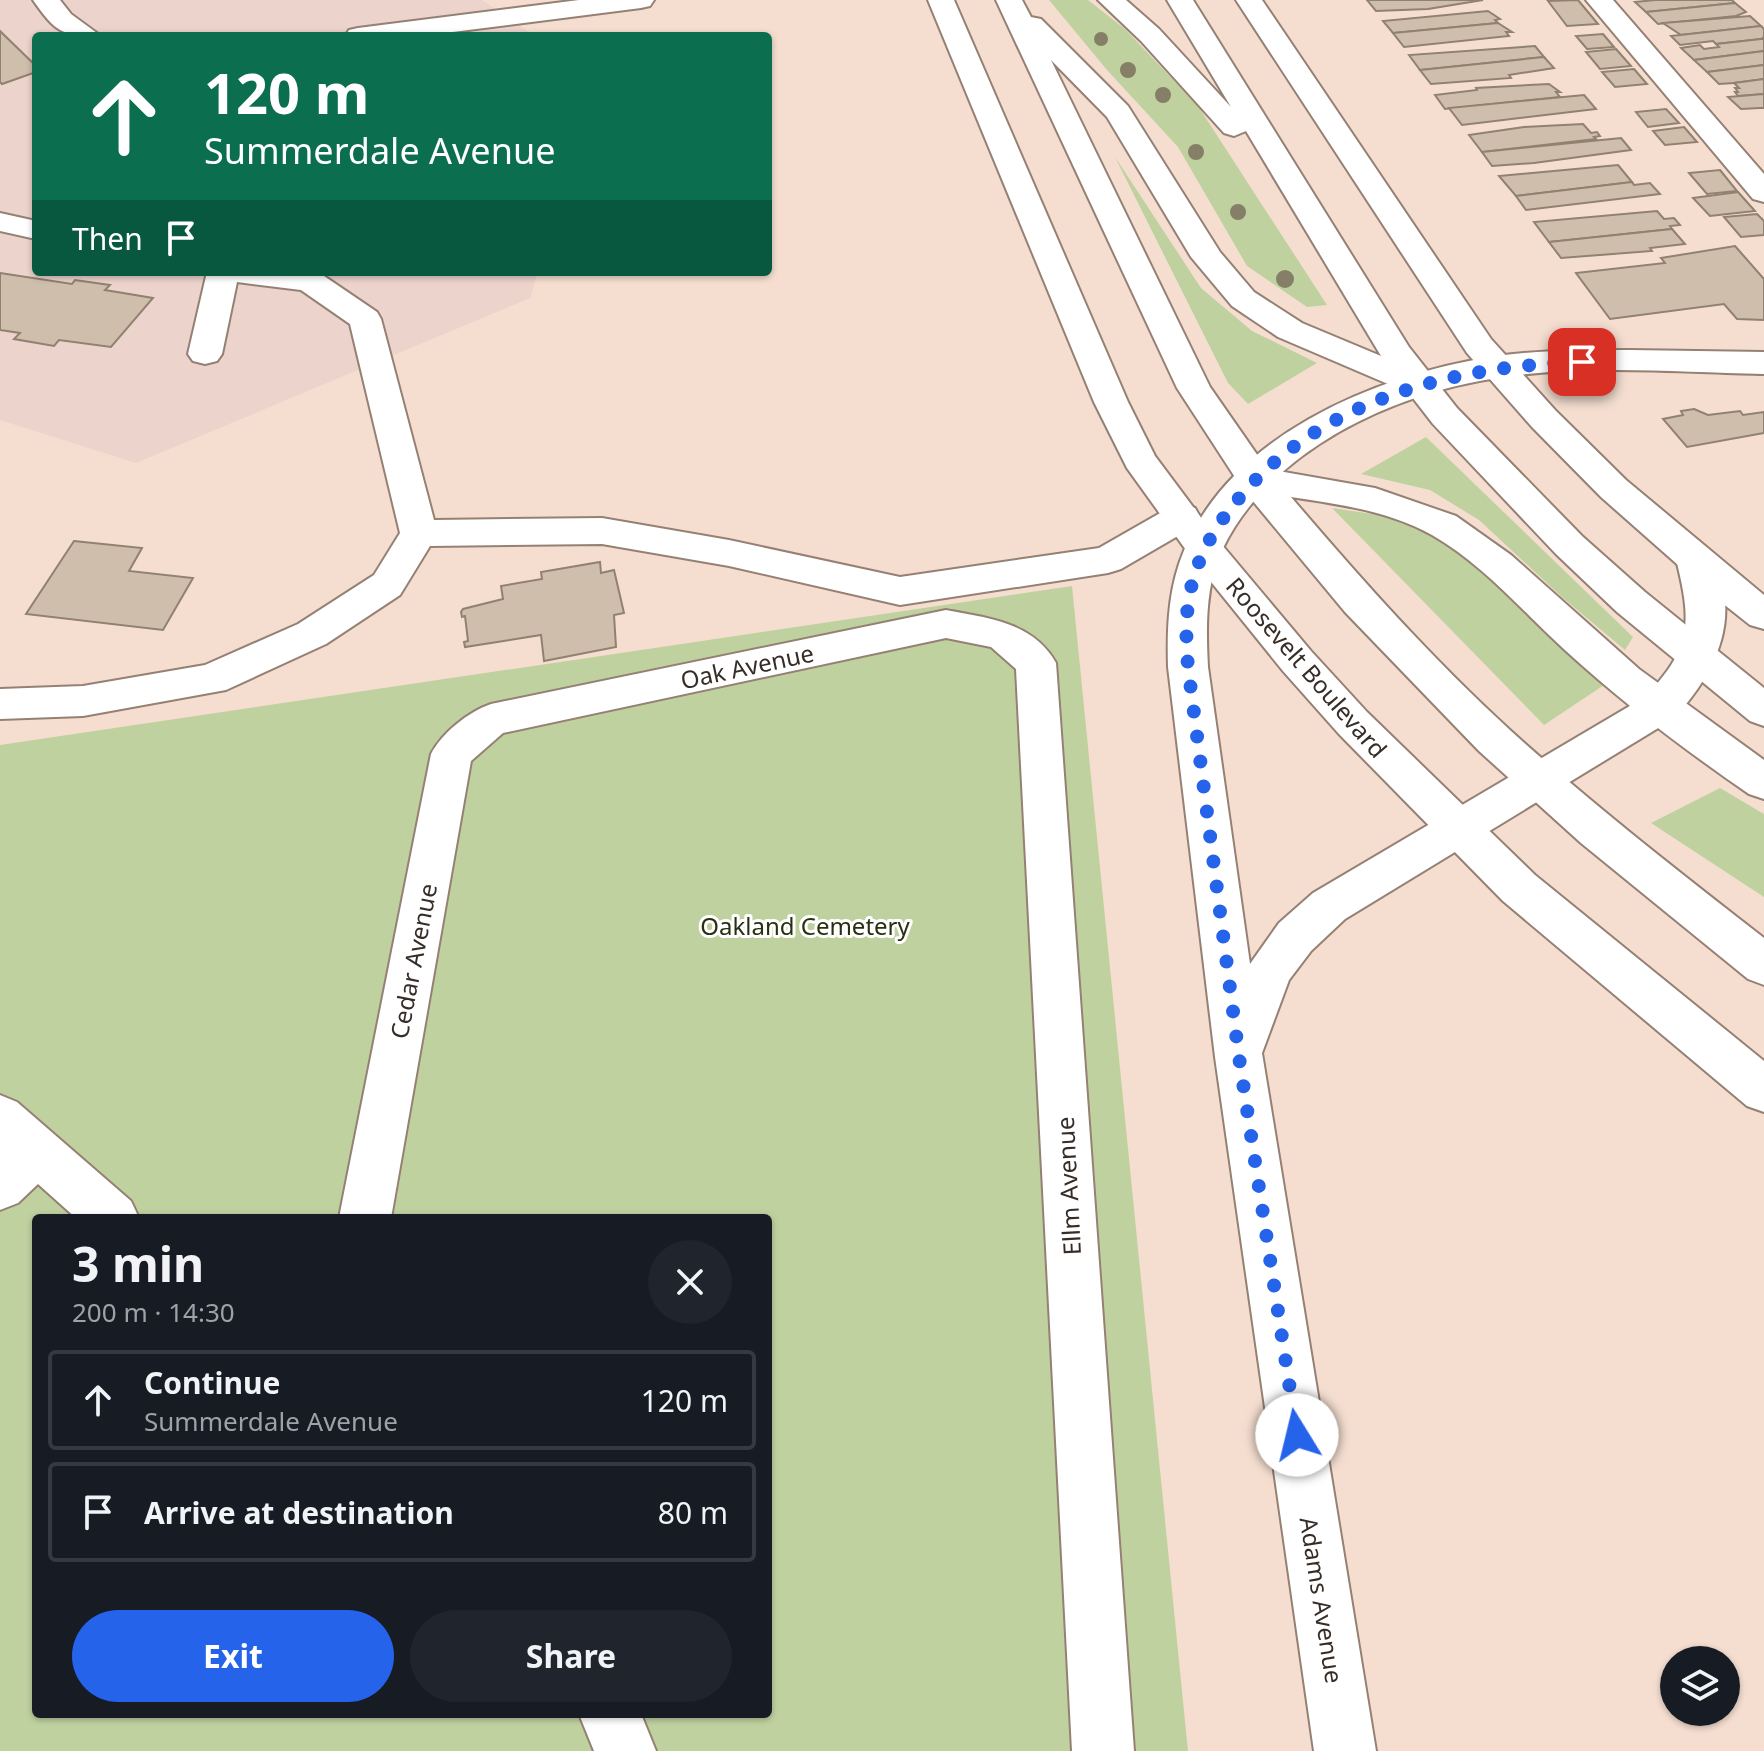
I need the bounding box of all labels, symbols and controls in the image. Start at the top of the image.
text: 120 m [204,54,369,130]
icon: ahead [72,64,176,168]
text: Summerdale Avenue [204,126,555,175]
icon: arrive [159,216,203,260]
text: Then [72,218,143,259]
pin [1548,328,1616,396]
icon: arrive [1560,340,1604,384]
street label: Roosevelt Boulevard [1219,570,1395,764]
street label: Oak Avenue [677,636,817,696]
street label: Cedar Avenue [382,881,444,1041]
park label: Oakland Cemetery [700,909,911,942]
street label: Ellm Avenue [1048,1116,1088,1256]
text: 3 min [72,1231,204,1296]
button: close [648,1240,732,1324]
text: 200 m · 14:30 [72,1294,235,1330]
text: Continue [144,1362,280,1403]
icon: ahead [76,1378,120,1422]
text: 120 m [641,1380,728,1421]
position arrow [1255,1393,1339,1477]
text: Summerdale Avenue [144,1403,398,1439]
icon: arrive [76,1490,120,1534]
text: Arrive at destination [144,1492,454,1533]
text: 80 m [658,1492,728,1533]
street label: Adams Avenue [1293,1514,1351,1686]
button: Exit [72,1610,394,1702]
button: Share [410,1610,732,1702]
map controls [1660,1646,1740,1726]
button: layers [1660,1646,1740,1726]

